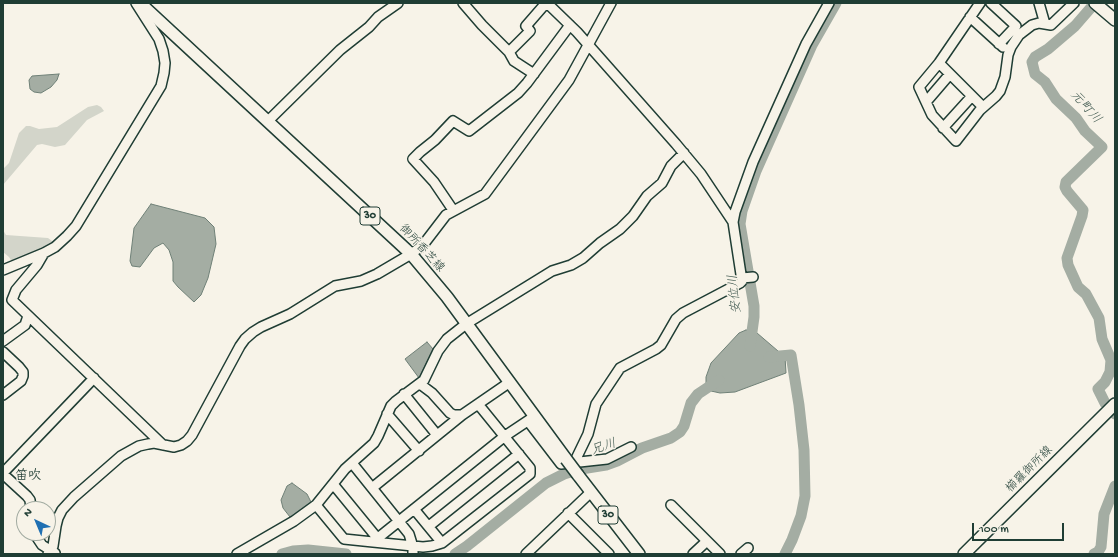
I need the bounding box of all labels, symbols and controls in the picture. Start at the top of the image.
water label: 元町川 [1066,88,1104,128]
road number: 30 [360,207,380,225]
street label: 御所香芝線 [395,222,447,276]
water label: 安位川 [726,274,746,314]
water label: 兄川 [589,437,619,459]
street label: 櫛羅御所線 [1004,444,1056,496]
district label: 笛吹 [15,469,41,485]
north arrow [16,501,56,541]
text: N [22,506,35,520]
road number: 30 [598,506,618,524]
scale bar [974,515,1066,541]
text: 100 m [979,523,1009,537]

